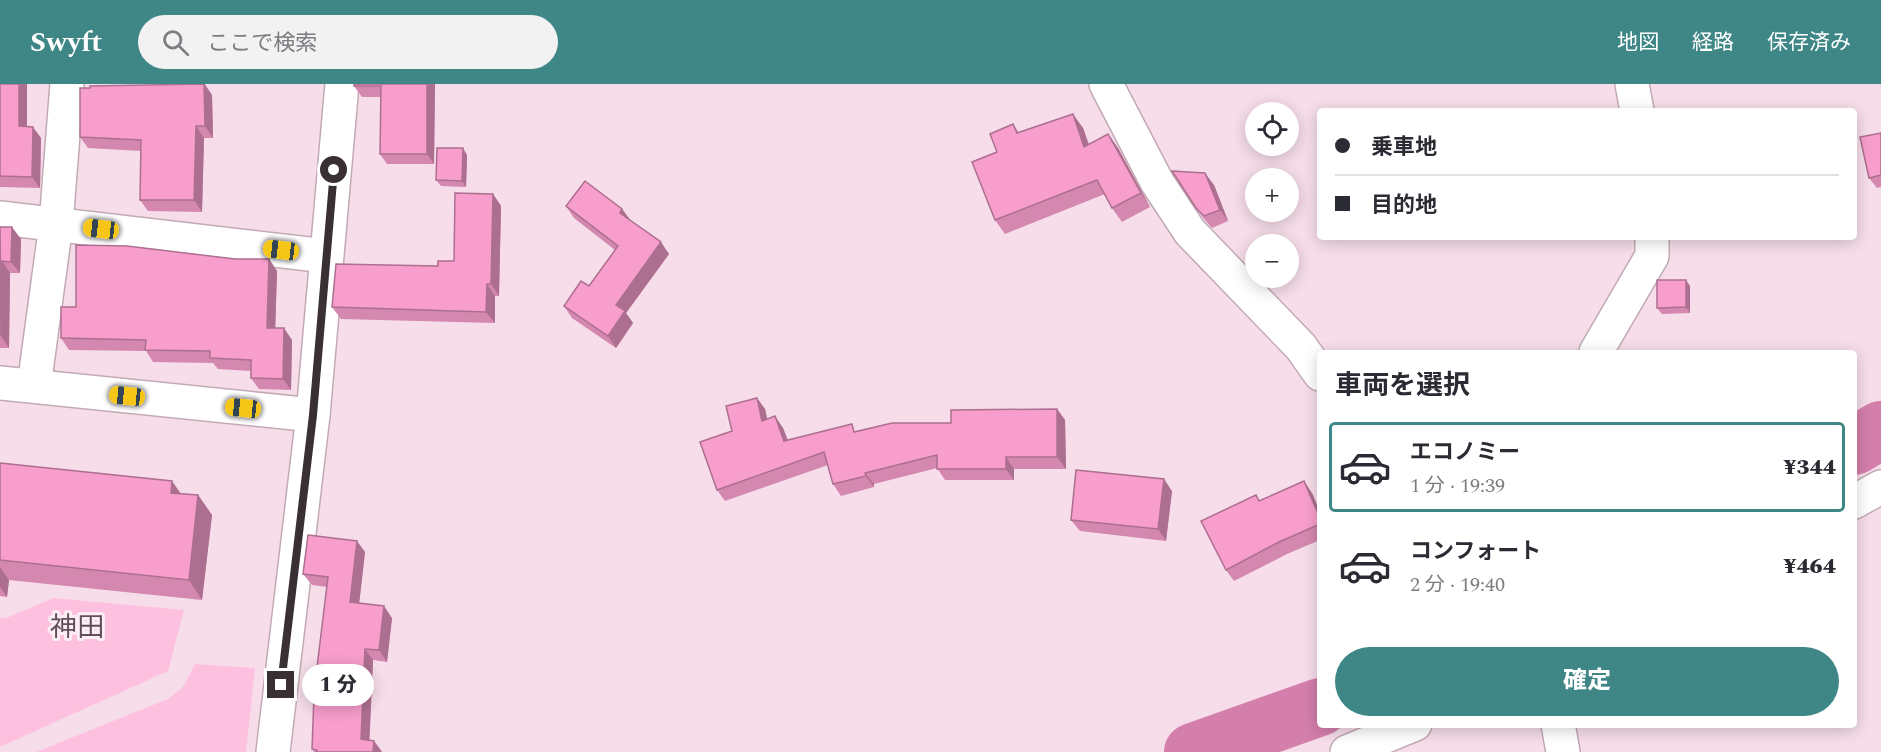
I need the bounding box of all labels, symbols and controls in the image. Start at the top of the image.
search box [138,15,558,69]
text: Swyft [30,21,102,64]
icon: search [159,26,192,59]
text: ここで検索 [207,27,317,60]
text: 地図 [1617,27,1659,59]
text: 経路 [1692,27,1734,59]
text: 保存済み [1767,27,1851,59]
map controls [1245,102,1299,288]
button: locate [1245,102,1299,156]
text: 乗車地 [1371,131,1437,164]
route start [320,156,347,183]
button: + [1245,168,1299,222]
text: 目的地 [1371,189,1437,222]
car [82,218,120,240]
button: − [1245,234,1299,288]
car [262,239,300,261]
text: 車両を選択 [1335,365,1470,407]
car [108,385,146,407]
car [224,397,262,419]
text: エコノミー [1410,436,1520,469]
icon: car [1338,440,1392,494]
text: ¥344 [1783,451,1836,484]
text: 1 分 · 19:39 [1410,471,1505,501]
text: コンフォート [1410,535,1541,568]
icon: car [1338,539,1392,593]
text: ¥464 [1783,550,1836,583]
text: 2 分 · 19:40 [1410,570,1505,600]
district label: 神田 [50,607,104,649]
button: 確定 [1335,647,1839,716]
callout: 1 分 [302,664,374,706]
text: 1 分 [320,670,357,700]
route end [267,671,294,698]

